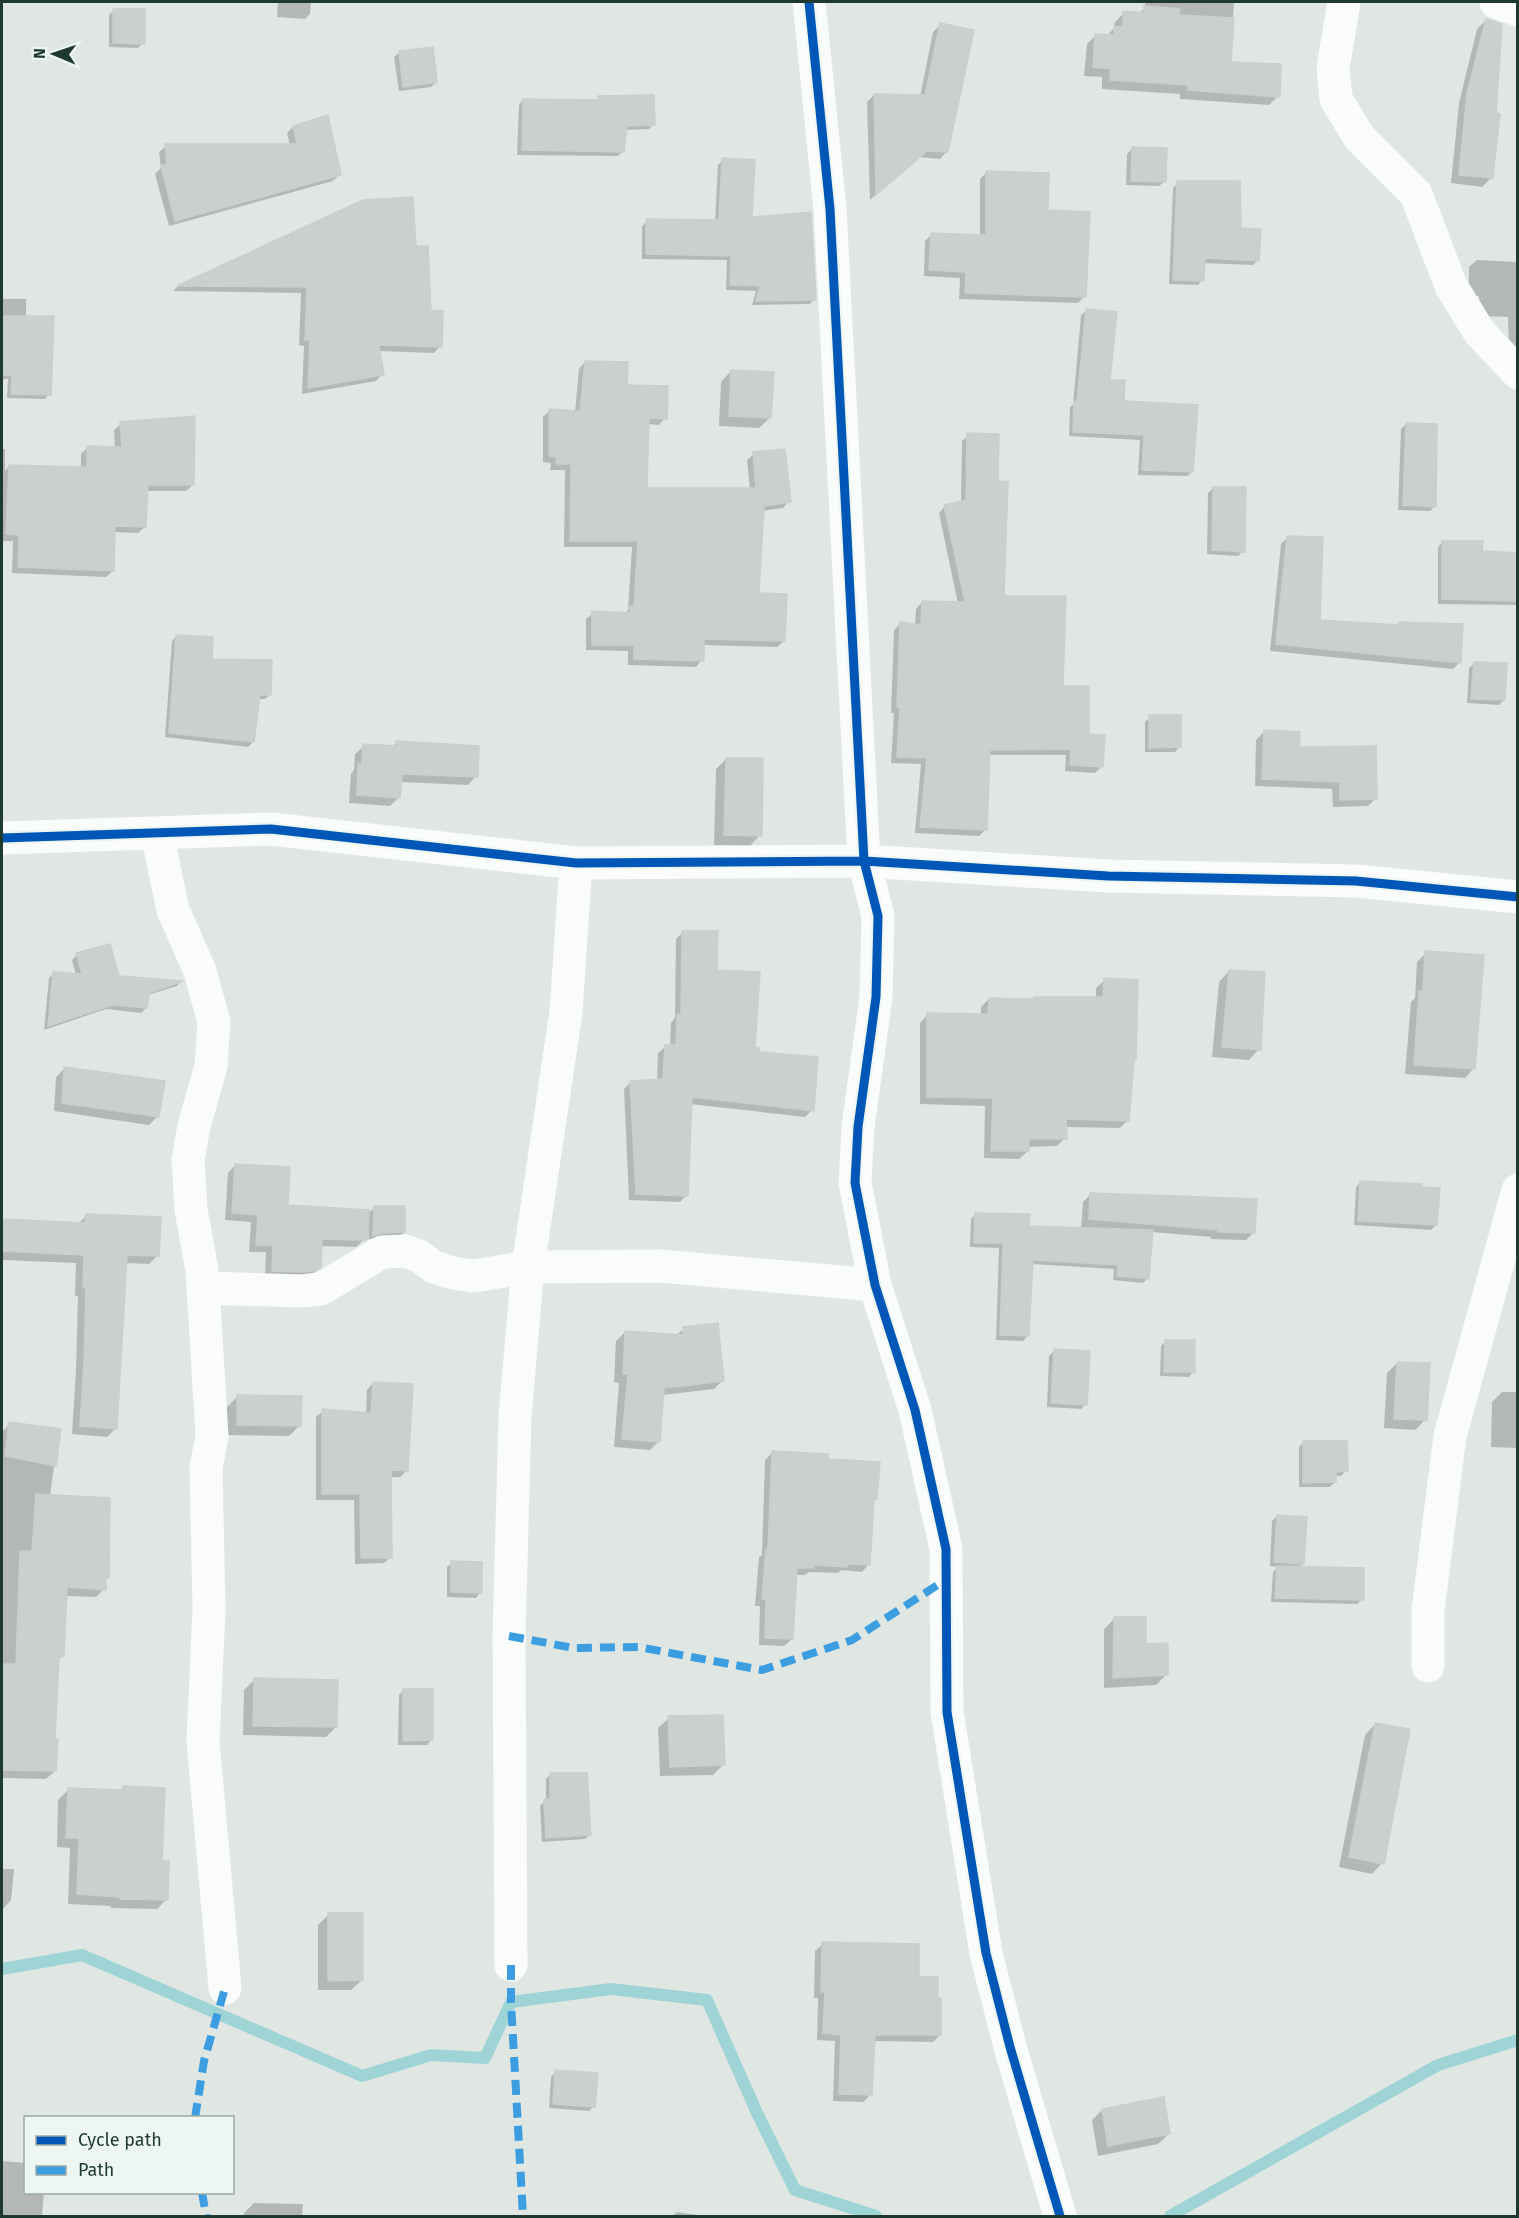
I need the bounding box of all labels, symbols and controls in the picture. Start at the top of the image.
north arrow [24,24,84,84]
text: N [30,48,49,59]
legend [24,2116,234,2194]
text: Cycle path [78,2129,162,2151]
text: Path [78,2159,114,2181]

